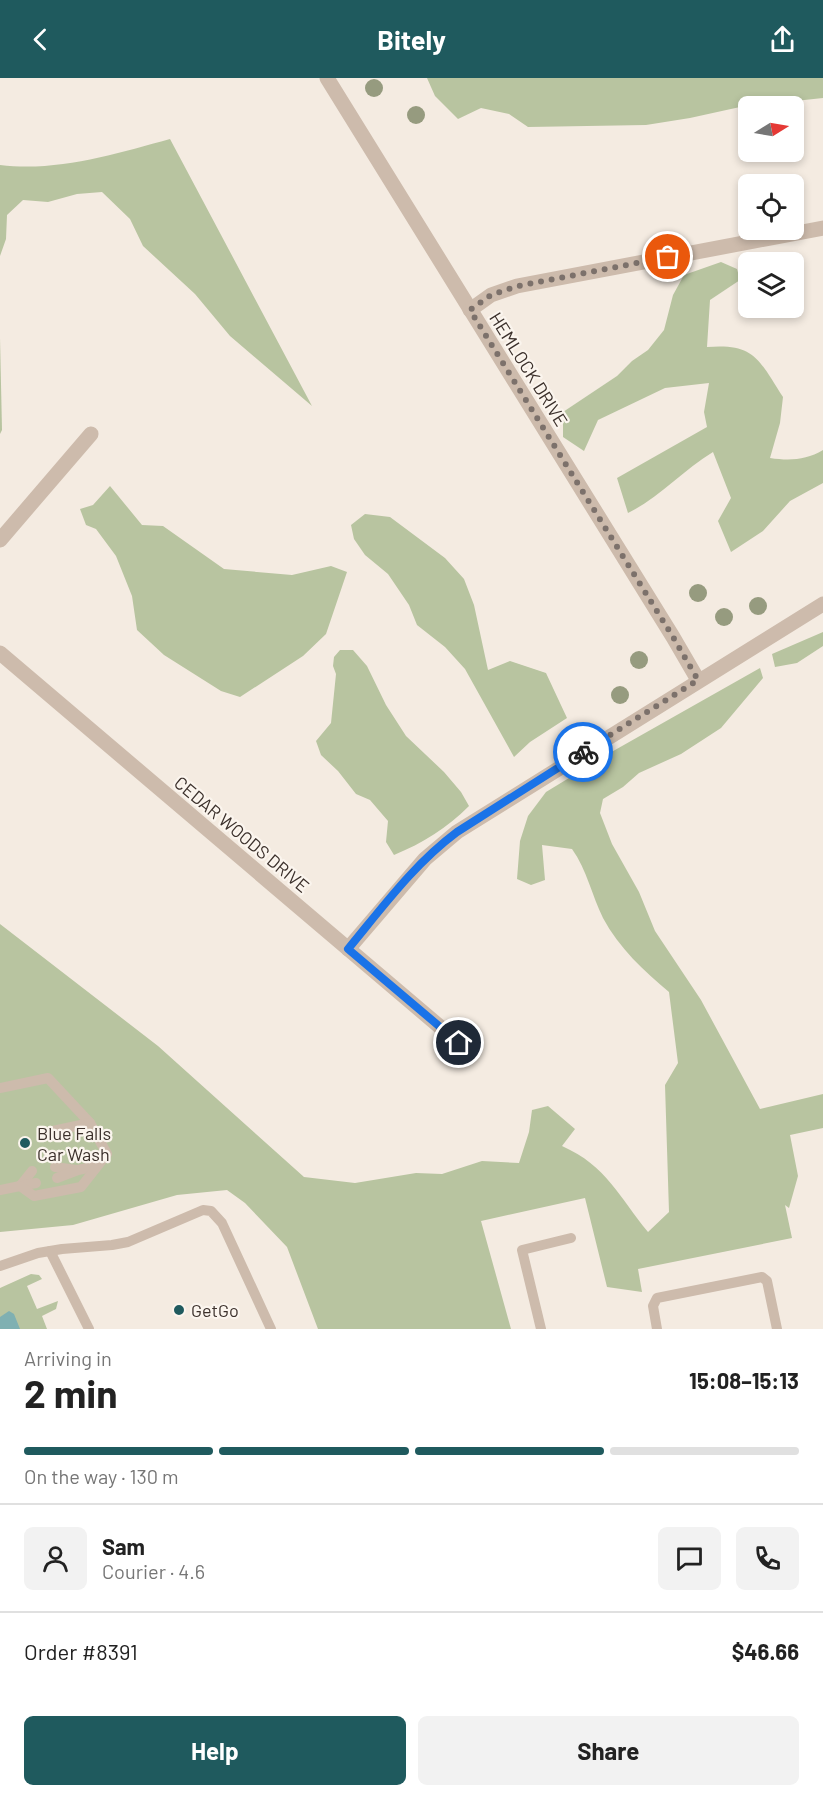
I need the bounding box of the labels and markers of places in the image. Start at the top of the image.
pin [642,231,693,282]
pin [433,1017,484,1068]
place label: Blue Falls Car Wash [37,1122,111,1165]
marker: Blue Falls Car Wash [18,1136,32,1150]
place label: GetGo [191,1299,239,1321]
marker: GetGo [172,1303,186,1317]

